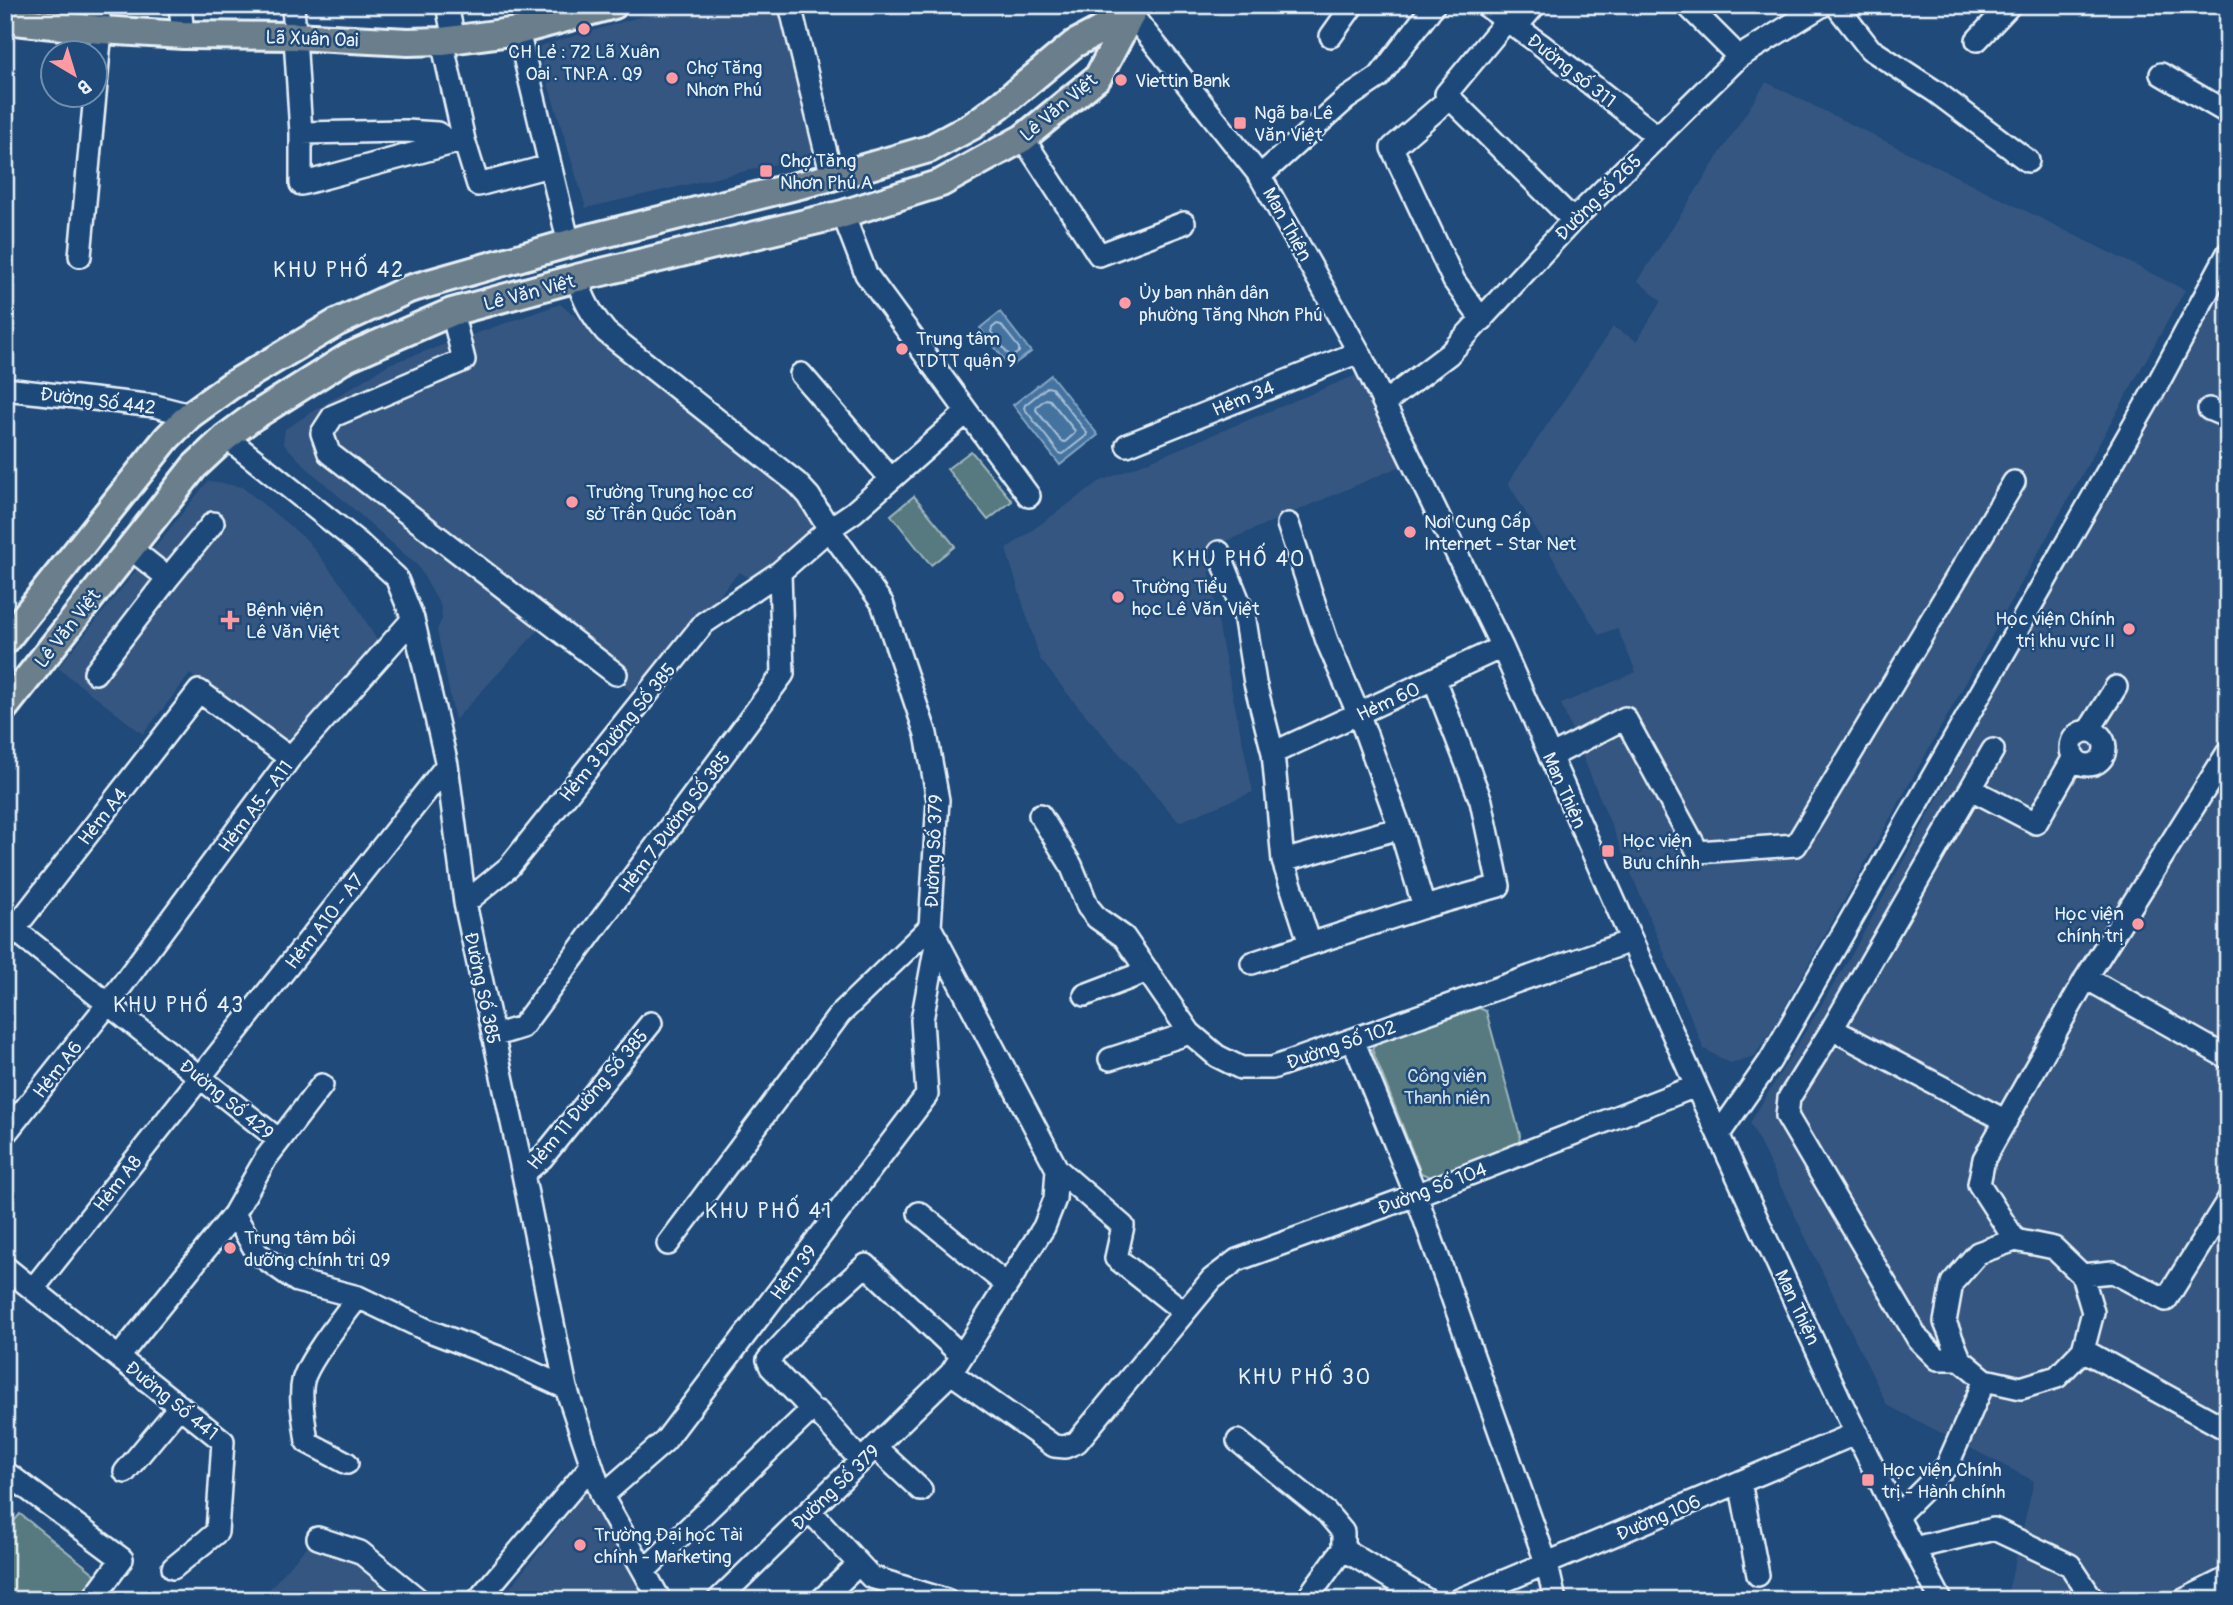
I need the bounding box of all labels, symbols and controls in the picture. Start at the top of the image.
marker: CH Lẻ : 72 Lã Xuân Oai . TNP.A . Q9 [576,21,592,37]
street label: Lã Xuân Oai [265,25,359,53]
street label: Đường số 311 [1522,29,1621,113]
north arrow [38,38,108,108]
place label: CH Lẻ : 72 Lã Xuân Oai . TNP.A . Q9 [508,40,660,86]
place label: Chợ Tăng Nhơn Phú [686,56,762,102]
street label: Lê Văn Việt [1015,68,1102,147]
place label: Viettin Bank [1135,69,1230,93]
marker: Chợ Tăng Nhơn Phú [664,70,680,86]
marker: Viettin Bank [1113,72,1129,88]
text: B [72,74,95,100]
place label: Ngã ba Lê Văn Việt [1254,101,1333,147]
marker: Ngã ba Lê Văn Việt [1232,115,1248,131]
place label: Chợ Tăng Nhơn Phú A [780,149,873,195]
street label: Đường số 265 [1550,149,1647,246]
marker: Chợ Tăng Nhơn Phú A [758,163,774,179]
street label: Man Thiện [1257,183,1317,266]
district label: KHU PHỐ 42 [273,253,405,284]
street label: Lê Văn Việt [481,269,578,317]
place label: Ủy ban nhân dân phường Tăng Nhơn Phú [1139,281,1323,327]
marker: Ủy ban nhân dân phường Tăng Nhơn Phú [1117,295,1133,311]
place label: Trung tâm TDTT quận 9 [916,327,1017,373]
marker: Trung tâm TDTT quận 9 [894,341,910,357]
street label: Hẻm 34 [1209,376,1278,422]
street label: Đường Số 442 [39,382,157,420]
place label: Trường Trung học cơ sở Trần Quốc Toản [586,480,753,526]
marker: Trường Trung học cơ sở Trần Quốc Toản [564,494,580,510]
place label: Nơi Cung Cấp Internet - Star Net [1424,510,1577,556]
marker: Nơi Cung Cấp Internet - Star Net [1402,524,1418,540]
district label: KHU PHỐ 40 [1172,542,1306,573]
place label: Trường Tiểu học Lê Văn Việt [1132,575,1260,621]
street label: Lê Văn Việt [30,584,106,673]
marker: Trường Tiểu học Lê Văn Việt [1110,589,1126,605]
place label: Bệnh viện Lê Văn Việt [246,598,340,644]
place label: Học viện Chính trị khu vực II [1995,607,2115,653]
marker: Bệnh viện Lê Văn Việt [220,610,240,630]
marker: Học viện Chính trị khu vực II [2121,621,2137,637]
street label: Hẻm 3 Đường Số 385 [554,658,681,807]
street label: Hẻm 60 [1353,677,1424,727]
street label: Hẻm 7 Đường Số 385 [614,747,736,898]
street label: Man Thiện [1537,749,1591,832]
street label: Hẻm A5 - A11 [213,756,298,857]
street label: Hẻm A4 [73,783,133,850]
street label: Đường Số 379 [920,794,948,908]
place label: Học viện Bưu chính [1622,829,1700,875]
marker: Học viện Bưu chính [1600,843,1616,859]
street label: Hẻm A10 - A7 [280,869,370,974]
place label: Học viện chính trị [2054,902,2124,948]
marker: Học viện chính trị [2130,916,2146,932]
street label: Đường Số 385 [458,930,506,1046]
district label: KHU PHỐ 43 [113,988,245,1019]
street label: Đường Số 102 [1283,1015,1399,1075]
street label: Hẻm 11 Đường Số 385 [522,1025,653,1175]
street label: Hẻm A6 [28,1036,88,1103]
street label: Đường Số 429 [174,1054,279,1145]
park label: Công viên Thanh niên [1404,1064,1490,1110]
street label: Hẻm A8 [88,1151,147,1217]
street label: Đường Số 104 [1374,1157,1490,1221]
district label: KHU PHỐ 41 [705,1194,833,1225]
place label: Trung tâm bồi dưỡng chính trị Q9 [244,1226,391,1272]
marker: Trung tâm bồi dưỡng chính trị Q9 [222,1240,238,1256]
street label: Hẻm 39 [765,1240,822,1305]
street label: Man Thiện [1769,1266,1825,1349]
street label: Đường Số 441 [120,1356,223,1446]
district label: KHU PHỐ 30 [1238,1360,1372,1391]
street label: Đường Số 379 [786,1440,885,1536]
place label: Học viện Chính trị - Hành chính [1881,1458,2005,1504]
marker: Học viện Chính trị - Hành chính [1860,1472,1876,1488]
street label: Đường 106 [1613,1489,1704,1546]
place label: Trường Đại học Tài chính - Marketing [594,1523,742,1569]
marker: Trường Đại học Tài chính - Marketing [572,1537,588,1553]

